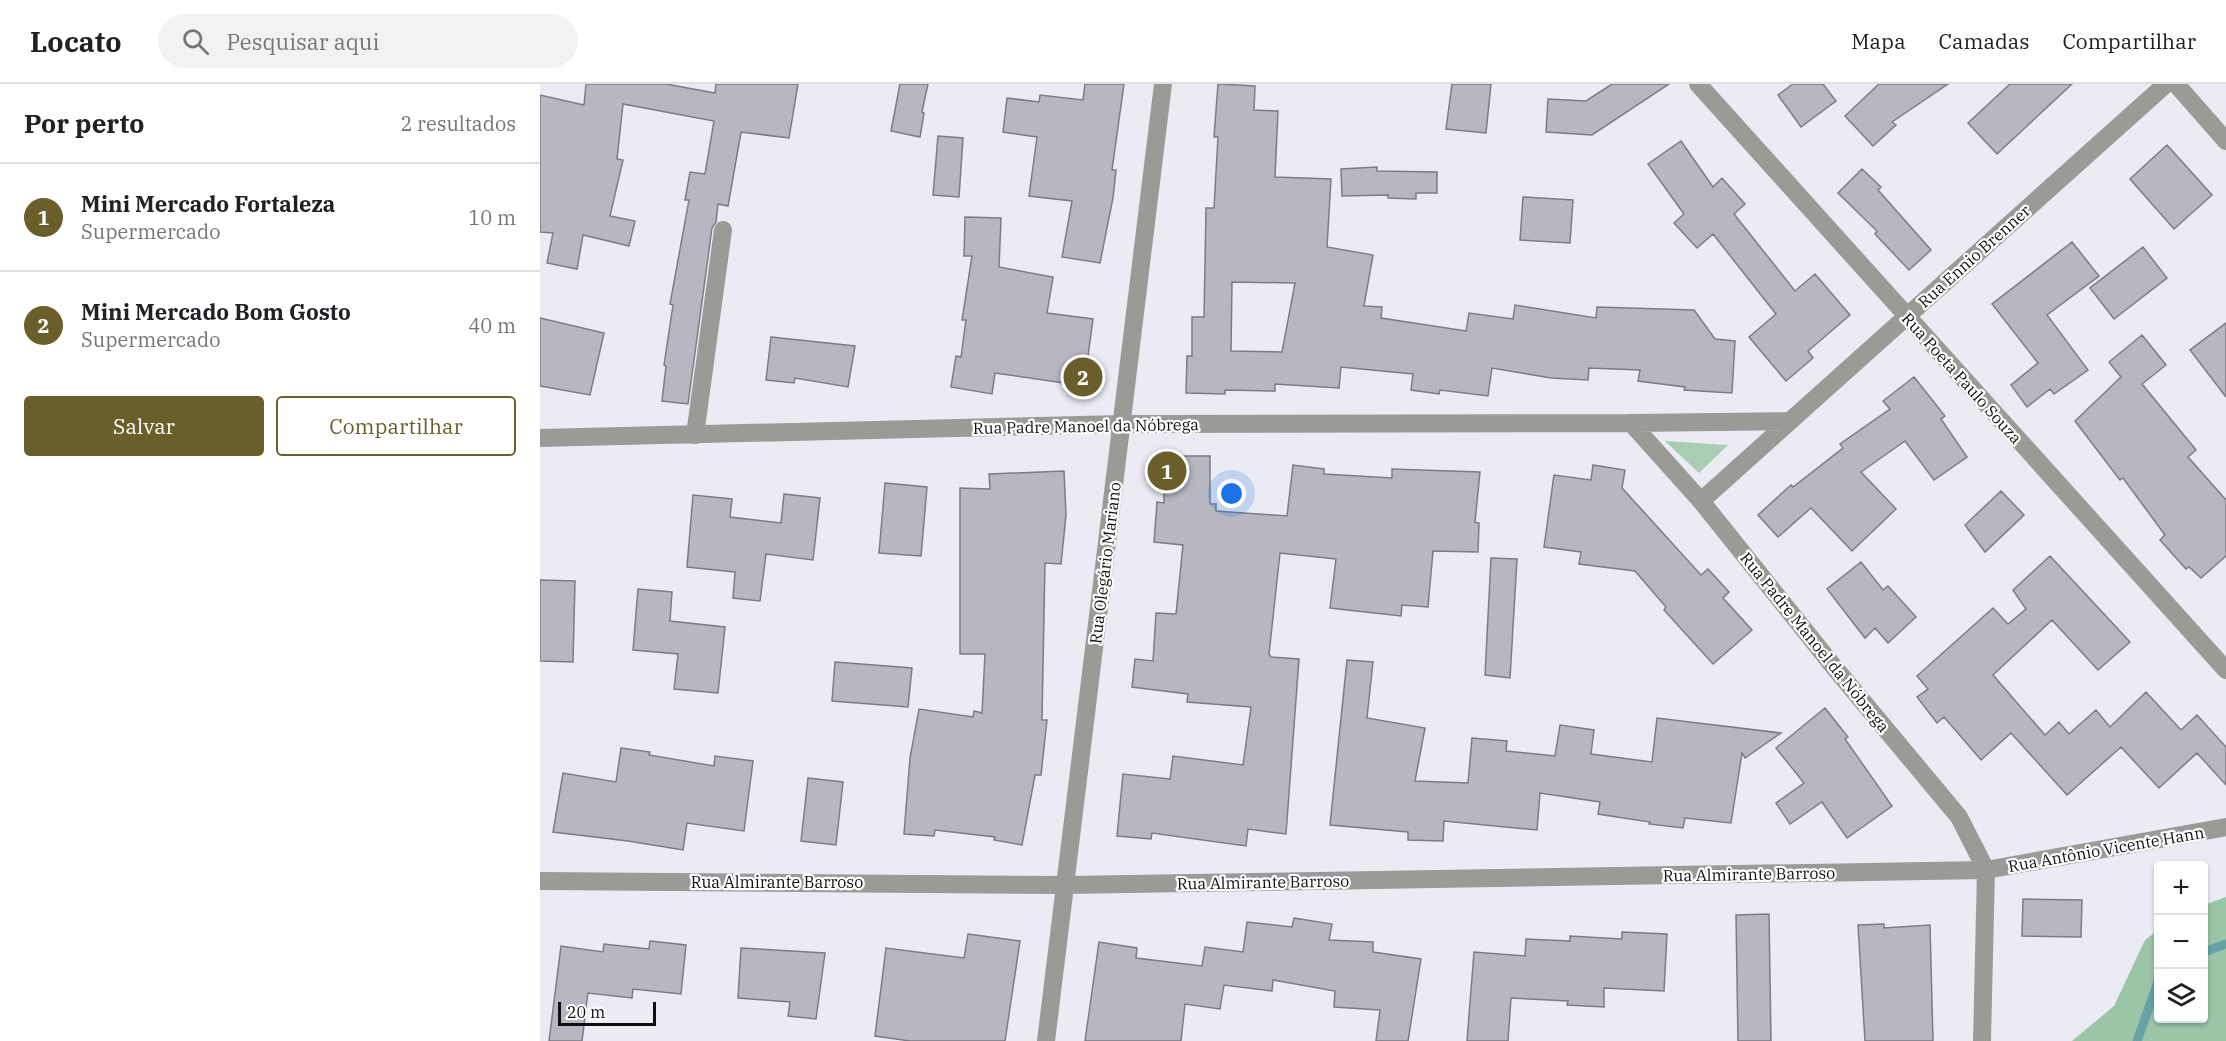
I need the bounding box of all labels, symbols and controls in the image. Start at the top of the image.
search box [158,14,578,68]
text: Locato [30,23,122,60]
icon: search [179,25,212,58]
text: Pesquisar aqui [227,27,379,56]
text: Mapa [1851,27,1906,55]
text: Camadas [1939,27,2029,55]
text: Compartilhar [2062,27,2196,55]
text: Por perto [24,106,144,140]
text: 2 resultados [400,110,516,137]
text: Mini Mercado Fortaleza [81,189,335,218]
street label: Rua Ennio Brenner [1914,200,2034,312]
text: 1 [38,204,50,231]
text: 10 m [468,204,516,231]
text: Supermercado [81,218,220,245]
text: Mini Mercado Bom Gosto [81,297,351,326]
street label: Rua Poeta Paulo Souza [1898,308,2026,448]
text: 2 [38,312,50,339]
text: 40 m [468,312,516,339]
text: Supermercado [81,326,220,353]
pin: 2 [1064,354,1102,400]
button: Salvar [24,396,264,456]
button: Compartilhar [276,396,516,456]
street label: Rua Padre Manoel da Nóbrega [973,414,1199,438]
pin: 1 [1148,448,1186,494]
your location [1217,479,1246,508]
street label: Rua Olegário Mariano [1085,481,1125,645]
street label: Rua Padre Manoel da Nóbrega [1736,548,1894,736]
street label: Rua Antônio Vicente Hann [2006,822,2206,876]
map controls [2154,861,2208,1023]
button: + [2154,861,2208,915]
street label: Rua Almirante Barroso [1663,862,1835,886]
street label: Rua Almirante Barroso [1177,870,1349,894]
street label: Rua Almirante Barroso [691,872,863,892]
button: − [2154,915,2208,969]
button: layers [2154,969,2208,1023]
scale bar [558,999,656,1026]
text: 20 m [567,1002,605,1022]

